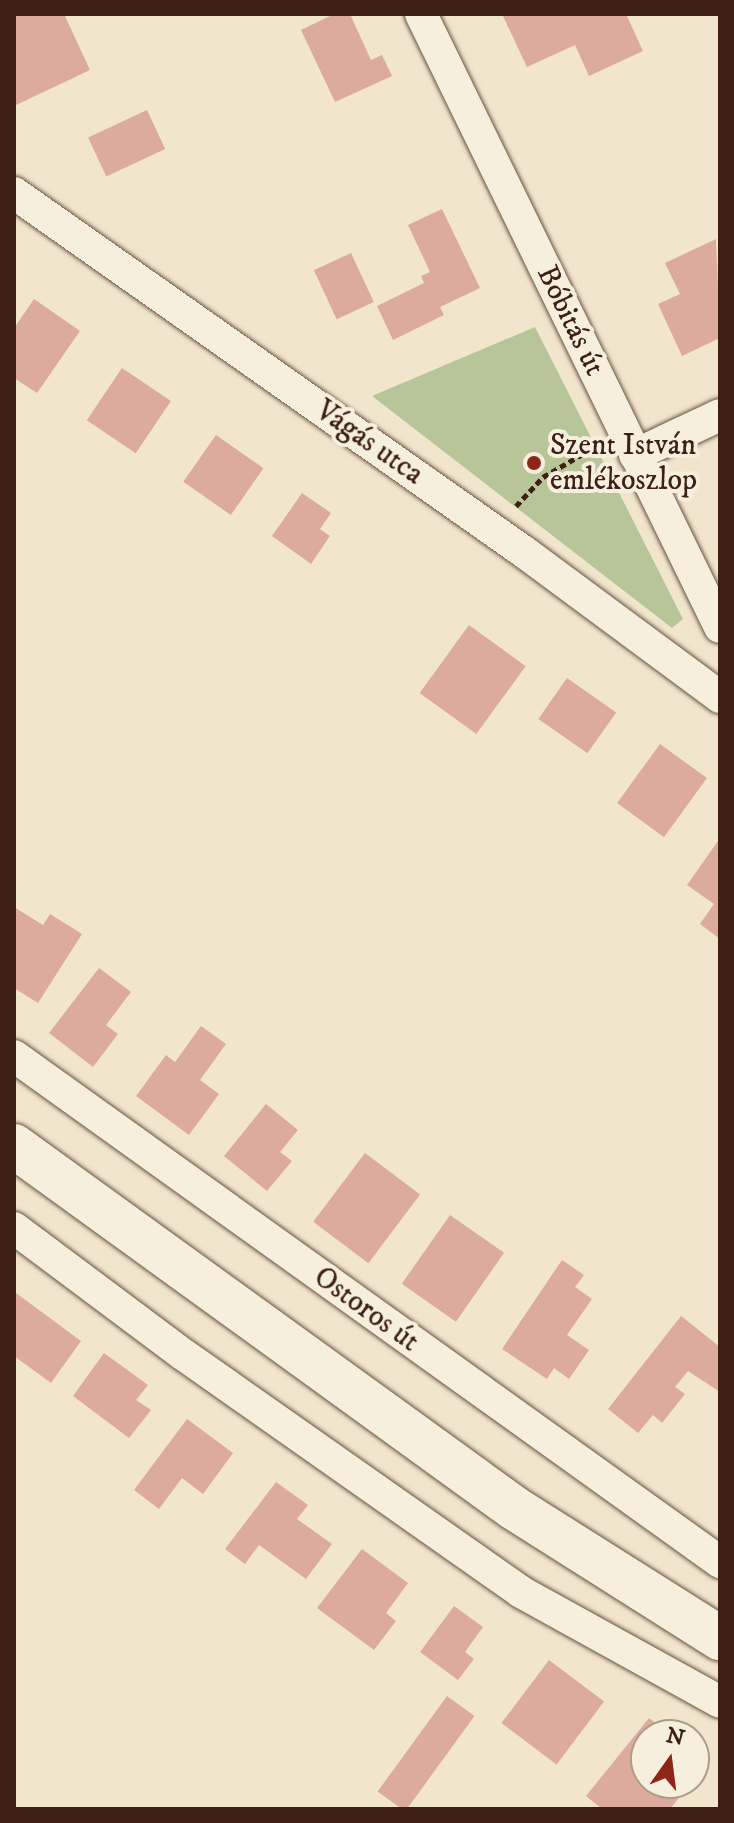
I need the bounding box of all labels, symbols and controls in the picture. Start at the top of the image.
street label: Bóbitás út [528,260,612,382]
street label: Vágás utca [308,393,430,493]
place label: Szent István emlékoszlop [550,428,697,498]
marker: Szent István emlékoszlop [525,454,543,472]
street label: Ostoros út [306,1260,426,1360]
north arrow [630,1719,710,1799]
text: N [663,1722,687,1752]

